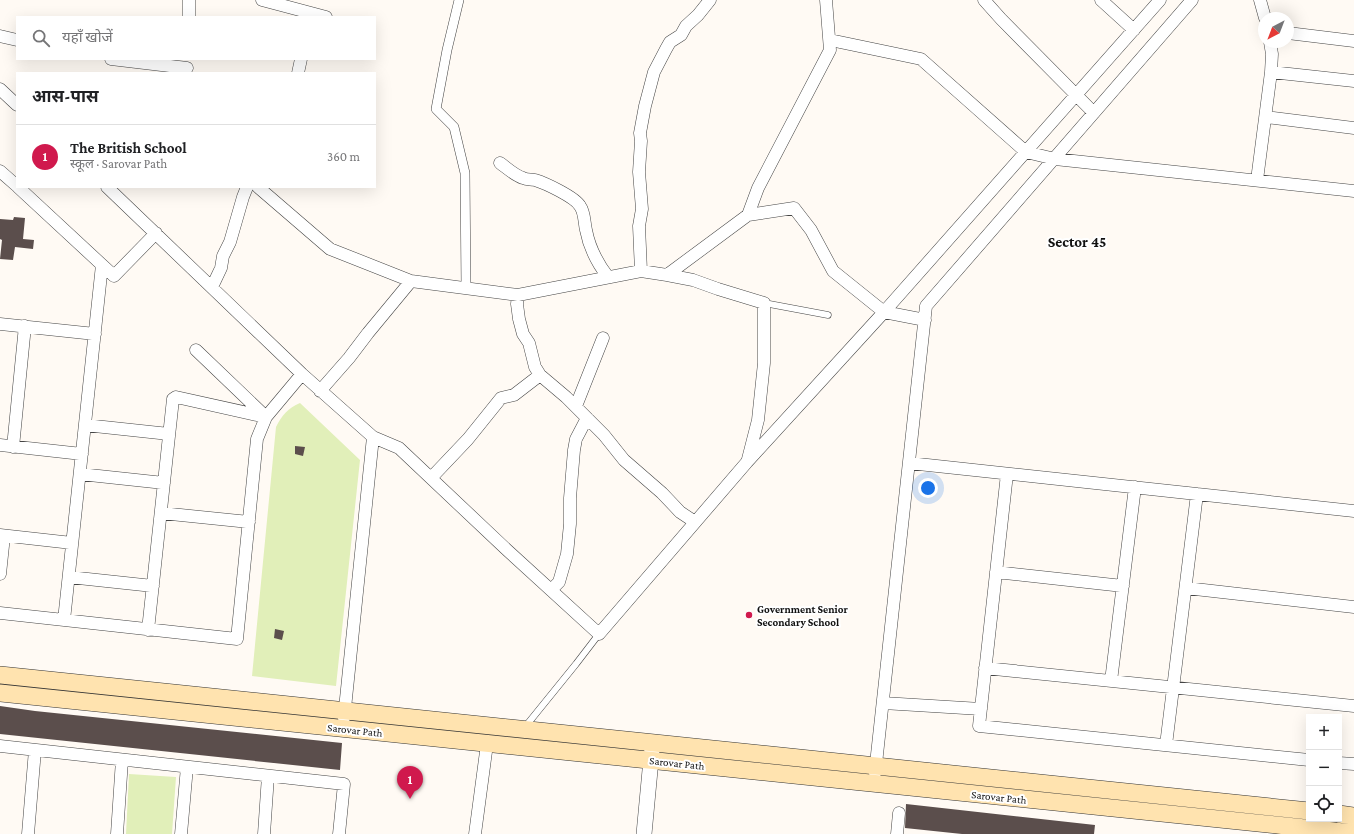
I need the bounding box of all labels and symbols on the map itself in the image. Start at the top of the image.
north arrow [1258,12,1294,48]
district label: Sector 45 [1048,234,1106,250]
your location [918,478,938,498]
place label: Government Senior Secondary School [757,603,848,628]
marker: Government Senior Secondary School [744,610,754,620]
street label: Sarovar Path [327,721,383,739]
street label: Sarovar Path [649,754,705,772]
pin: 1 [397,766,423,799]
street label: Sarovar Path [971,788,1027,806]

